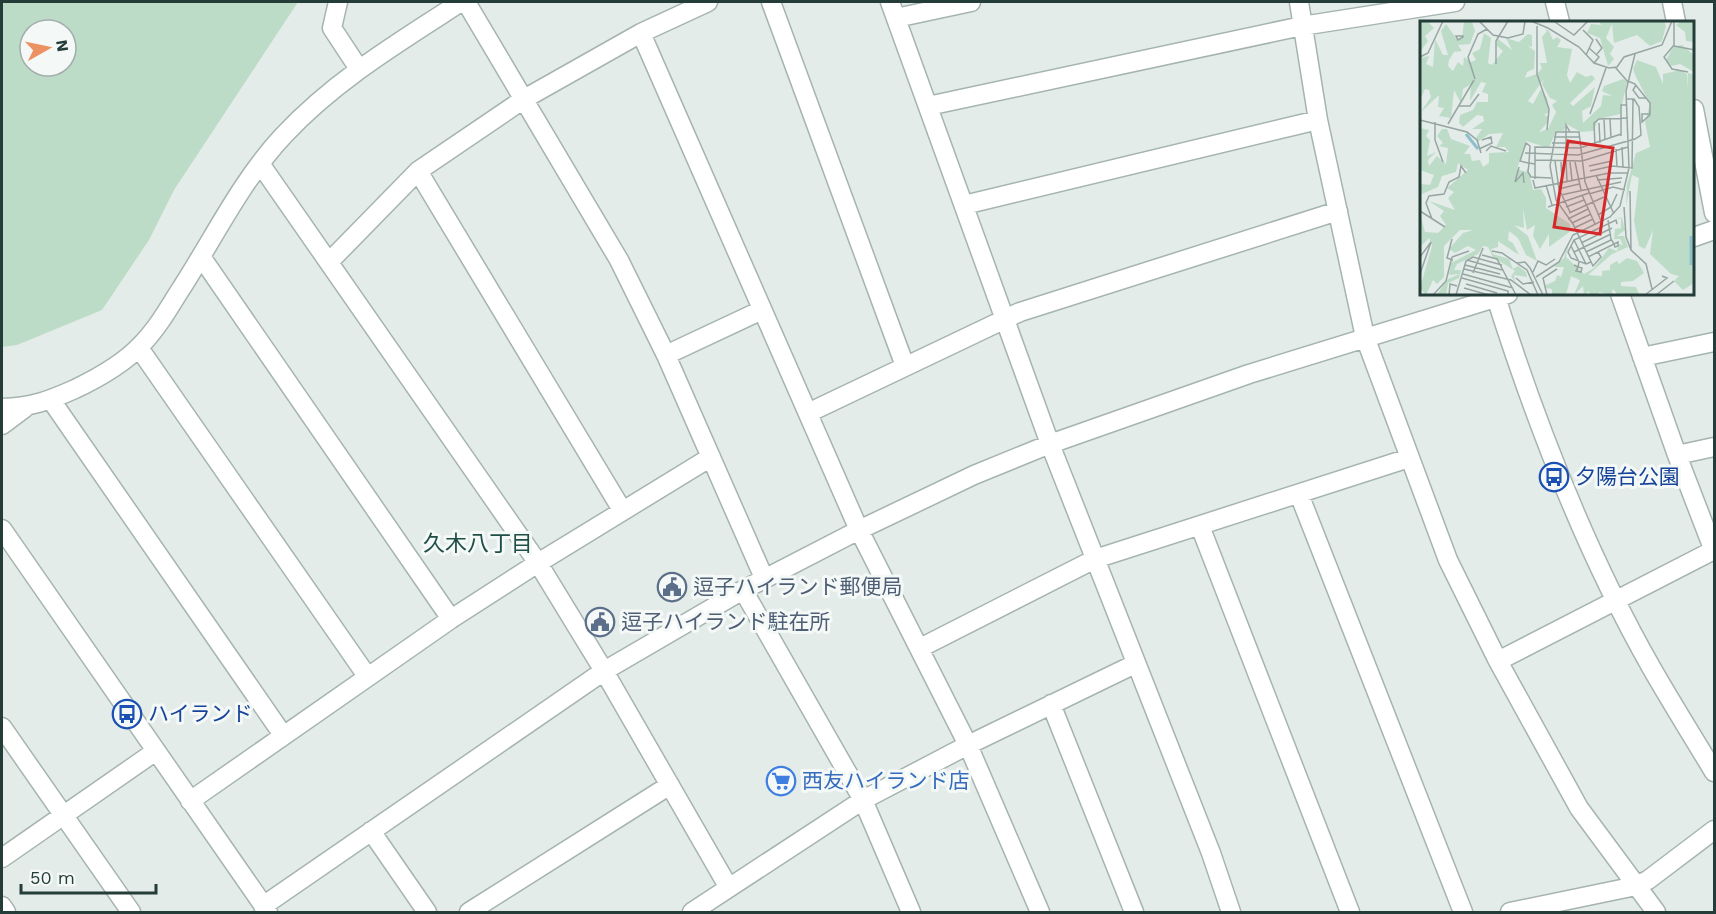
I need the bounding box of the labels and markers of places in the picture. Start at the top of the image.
bus stop icon: 夕陽台公園 [1538,461,1570,493]
place label: 夕陽台公園 [1575,464,1680,489]
public building icon: 逗子ハイランド郵便局 [656,571,688,603]
place label: 逗子ハイランド郵便局 [693,574,903,599]
public building icon: 逗子ハイランド駐在所 [584,606,616,638]
place label: 逗子ハイランド駐在所 [621,609,831,634]
bus stop icon: ハイランド [111,698,143,730]
place label: ハイランド [148,701,253,726]
supermarket icon: 西友ハイランド店 [765,765,797,797]
place label: 西友ハイランド店 [802,768,970,793]

